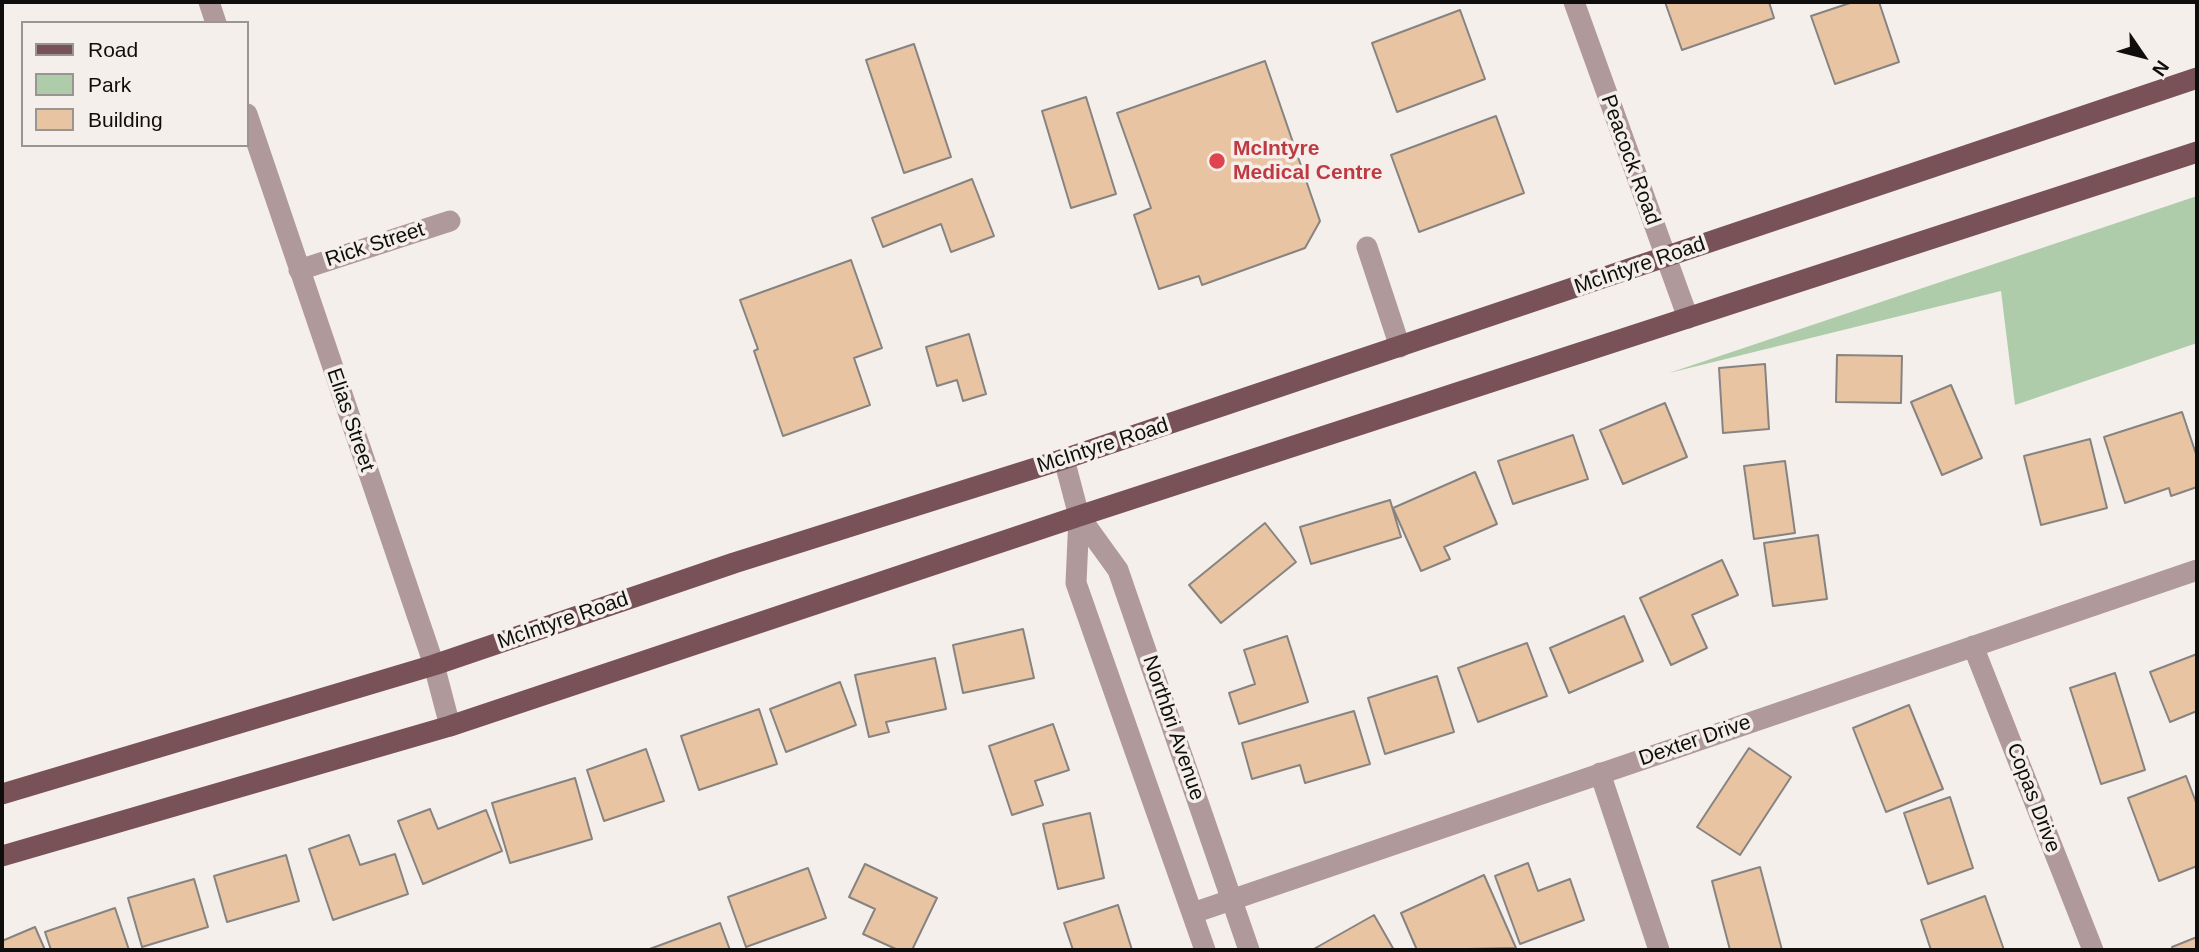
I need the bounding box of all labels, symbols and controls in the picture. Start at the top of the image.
legend [21,21,248,147]
north arrow [2108,21,2178,91]
text: Road [88,38,138,61]
text: N [2148,57,2173,80]
text: Park [88,73,131,96]
street label: Peacock Road [1595,92,1665,228]
text: Building [88,108,163,131]
place label: McIntyre Medical Centre [1233,136,1382,186]
marker: McIntyre Medical Centre [1207,151,1227,171]
street label: Rick Street [322,217,428,273]
street label: McIntyre Road [1571,232,1709,300]
street label: Elias Street [321,365,379,475]
street label: McIntyre Road [1034,413,1172,479]
street label: McIntyre Road [494,587,632,655]
street label: Northbri Avenue [1136,652,1210,804]
street label: Dexter Drive [1636,710,1754,772]
street label: Copas Drive [2001,740,2065,856]

